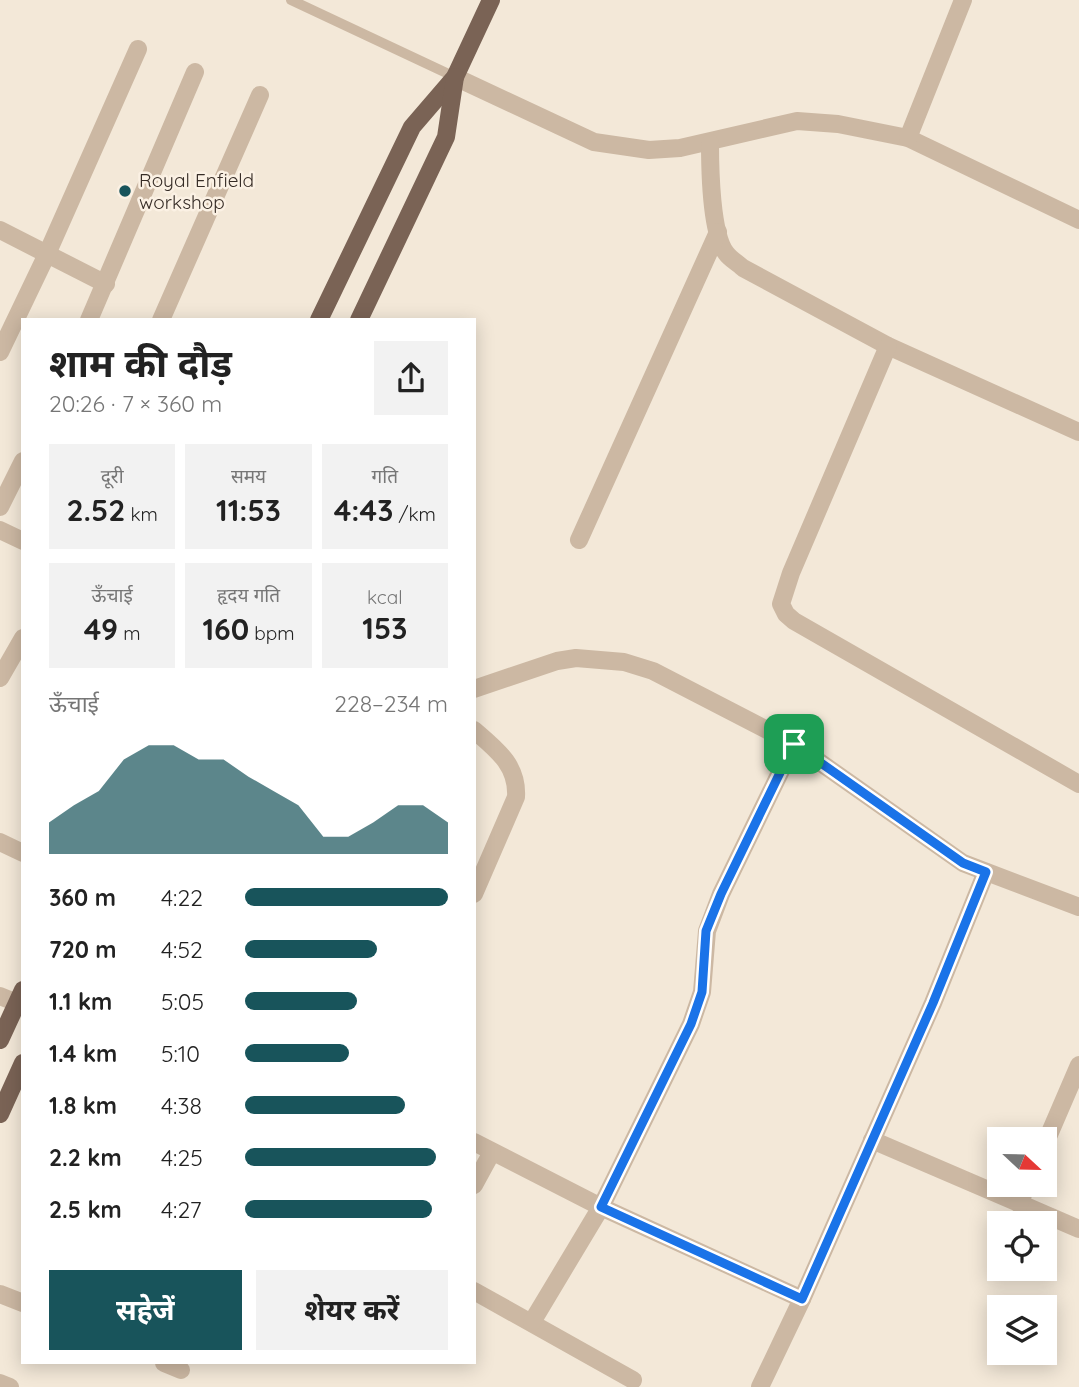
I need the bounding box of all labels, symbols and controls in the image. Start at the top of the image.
place label: Royal Enfield workshop [139,168,254,214]
marker: Royal Enfield workshop [117,183,133,199]
text: शाम की दौड़ [49,339,232,387]
button: share [374,341,448,415]
text: 20:26 · 7 × 360 m [49,389,222,418]
text: दूरी [101,464,124,488]
text: समय [231,464,266,488]
text: गति [372,464,398,488]
text: 2.52 [66,491,125,529]
text: 11:53 [216,491,281,529]
text: 4:43 [334,491,393,529]
text: km [125,502,158,526]
text: /km [393,502,436,526]
text: ऊँचाई [92,583,133,607]
text: हृदय गति [217,583,280,607]
text: kcal [367,585,403,609]
text: 153 [362,609,407,647]
text: 49 [84,610,118,648]
text: 160 [202,610,249,648]
text: m [118,621,140,645]
text: bpm [249,621,295,645]
text: ऊँचाई [49,689,99,718]
text: 228–234 m [334,689,448,718]
pin [764,714,824,774]
icon: arrive [775,725,813,763]
text: 360 m [49,883,116,912]
text: 4:22 [161,883,203,912]
text: 720 m [49,935,116,964]
text: 4:52 [161,935,203,964]
text: 1.1 km [49,987,112,1016]
text: 5:05 [161,987,204,1016]
text: 1.4 km [49,1039,117,1068]
text: 5:10 [161,1039,200,1068]
text: 1.8 km [49,1091,117,1120]
text: 4:38 [161,1091,202,1120]
north arrow [987,1127,1057,1197]
map controls [987,1127,1057,1365]
text: 2.2 km [49,1143,122,1172]
text: 4:25 [161,1143,203,1172]
text: 2.5 km [49,1195,122,1224]
text: 4:27 [161,1195,202,1224]
button: locate [987,1211,1057,1281]
button: सहेजें [49,1270,242,1350]
button: शेयर करें [256,1270,448,1350]
button: layers [987,1295,1057,1365]

